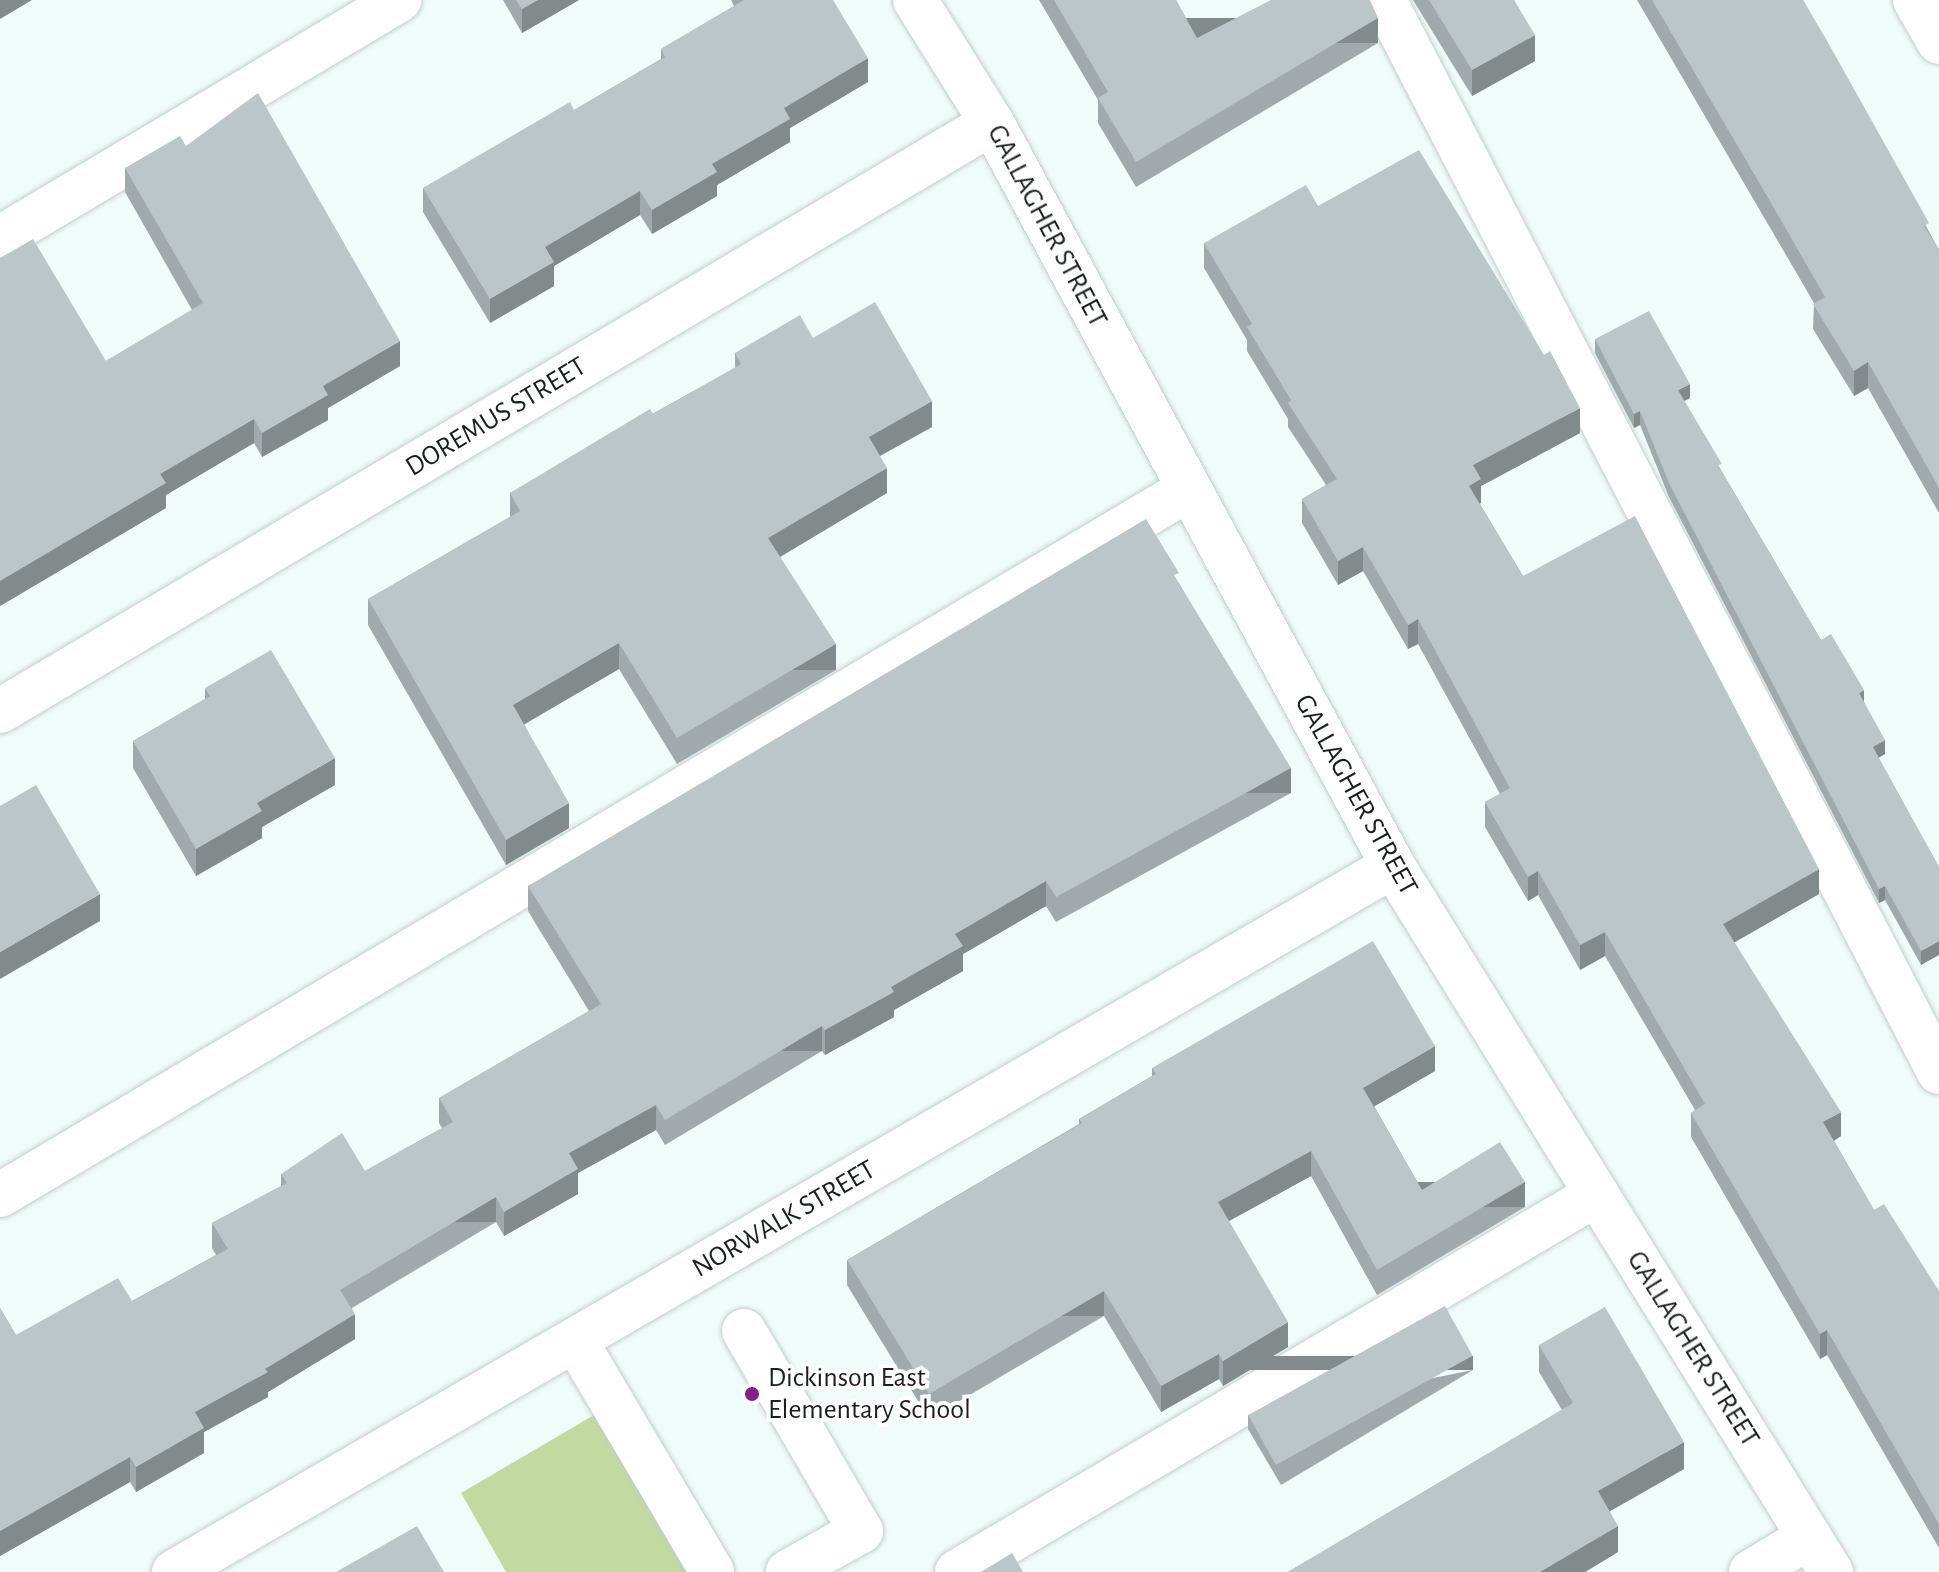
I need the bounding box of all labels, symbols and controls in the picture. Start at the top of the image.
street label: GALLAGHER STREET [979,119,1115,333]
street label: DOREMUS STREET [399,350,593,484]
street label: GALLAGHER STREET [1287,689,1425,901]
street label: NORWALK STREET [686,1153,882,1285]
street label: GALLAGHER STREET [1619,1245,1767,1453]
place label: Dickinson East Elementary School [768,1361,971,1427]
marker: Dickinson East Elementary School [743,1385,761,1403]

